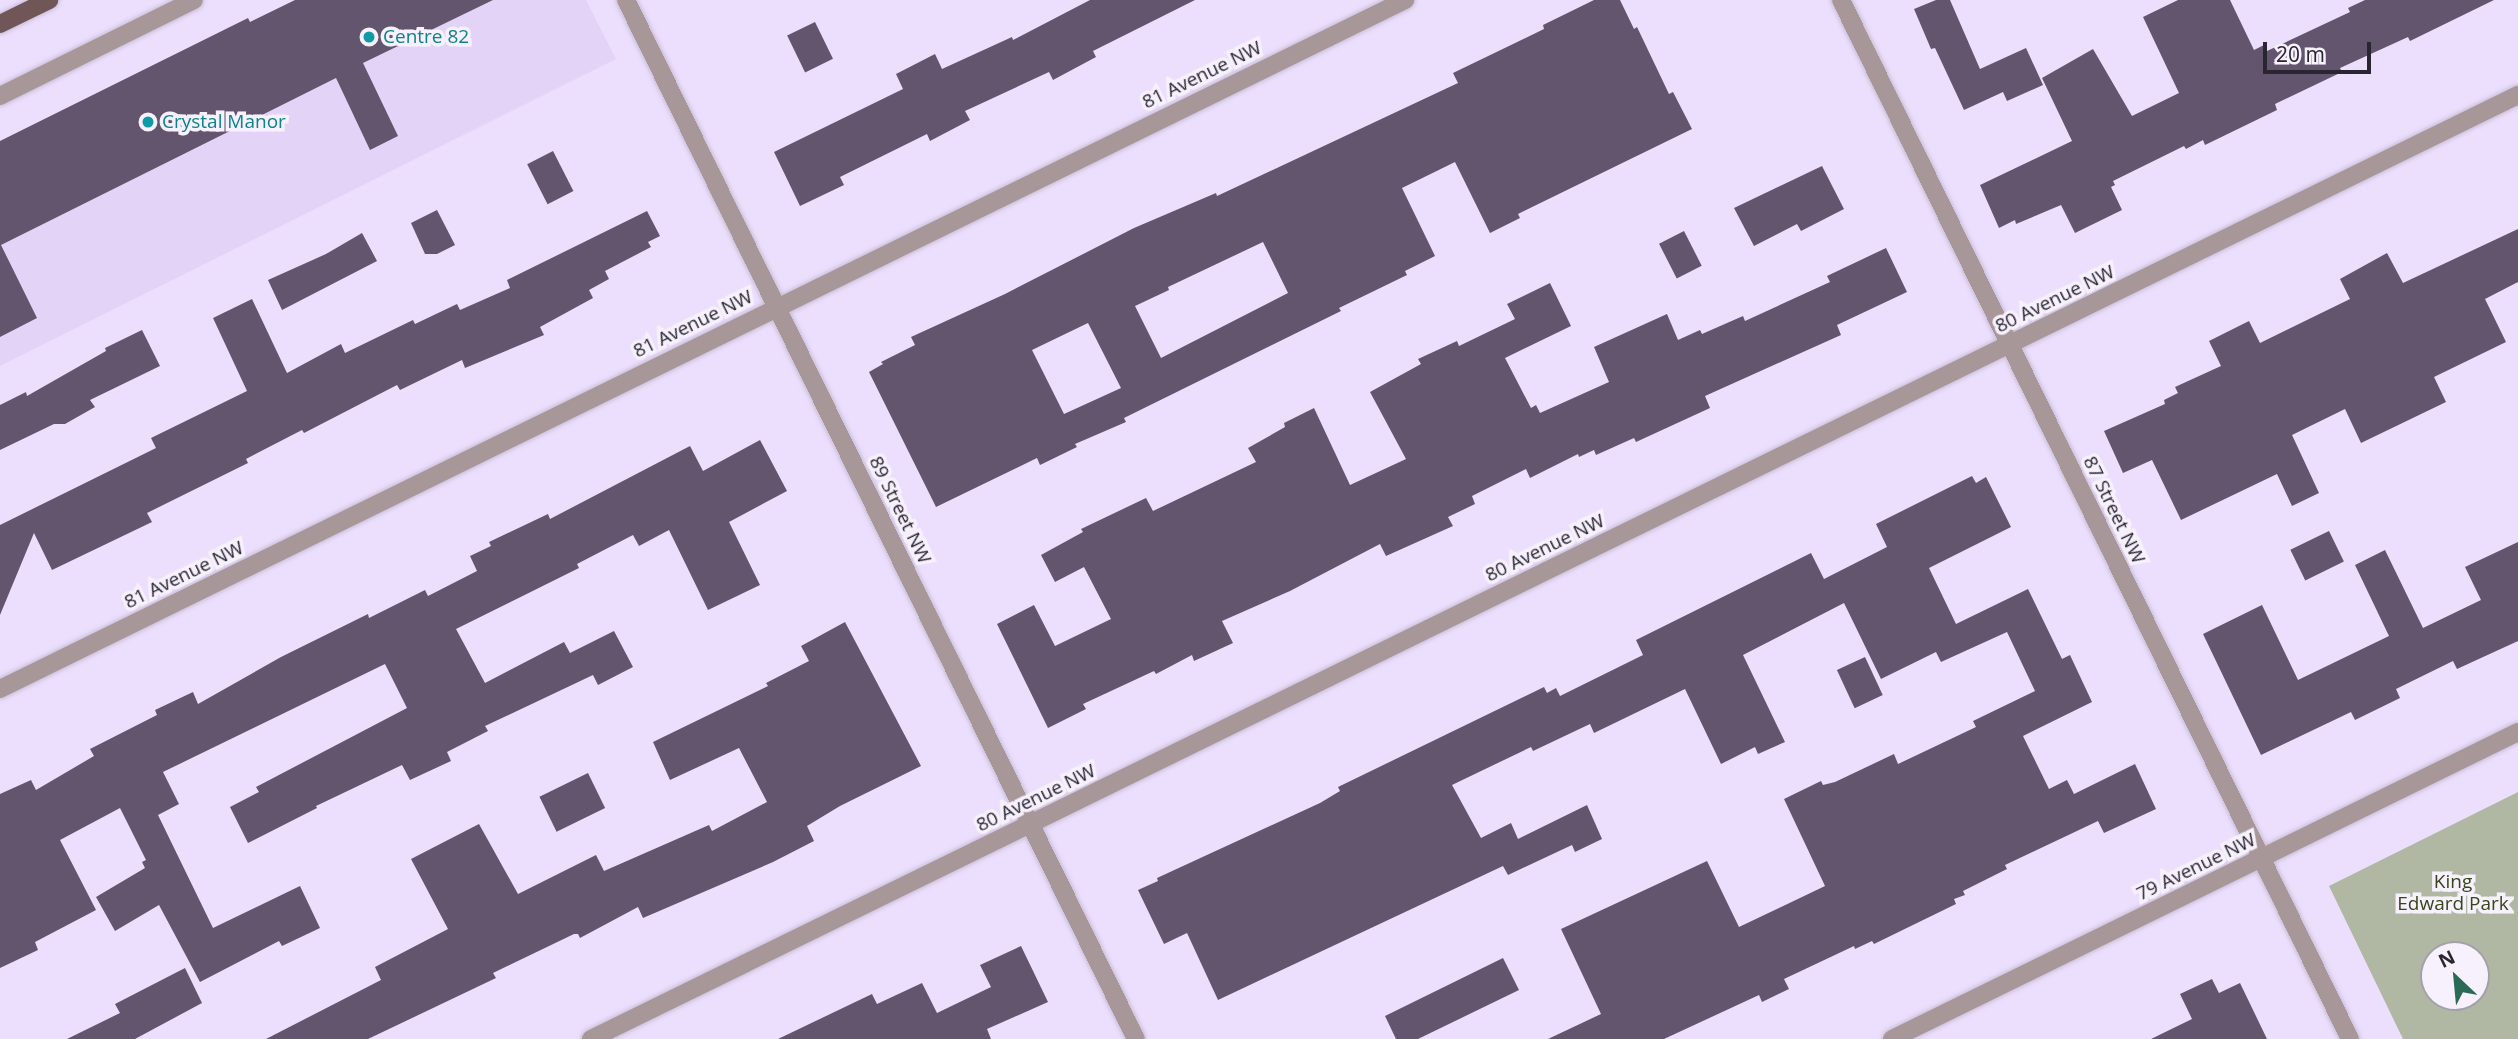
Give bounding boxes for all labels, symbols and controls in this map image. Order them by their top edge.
place label: Centre 82 [383,26,469,48]
scale bar [2266,28,2374,72]
marker: Centre 82 [361,29,377,45]
street label: 81 Avenue NW [1139,36,1265,114]
text: 20 m [2276,40,2325,68]
place label: Crystal Manor [162,111,286,133]
marker: Crystal Manor [140,114,156,130]
street label: 80 Avenue NW [1992,260,2118,338]
street label: 81 Avenue NW [630,285,756,363]
street label: 89 Street NW [864,453,936,567]
street label: 87 Street NW [2078,453,2150,567]
street label: 80 Avenue NW [1482,509,1608,587]
street label: 81 Avenue NW [121,536,247,614]
street label: 80 Avenue NW [973,759,1099,837]
street label: 79 Avenue NW [2133,828,2259,906]
park label: King Edward Park [2397,871,2509,915]
north arrow [2420,941,2490,1011]
text: N [2434,944,2459,974]

